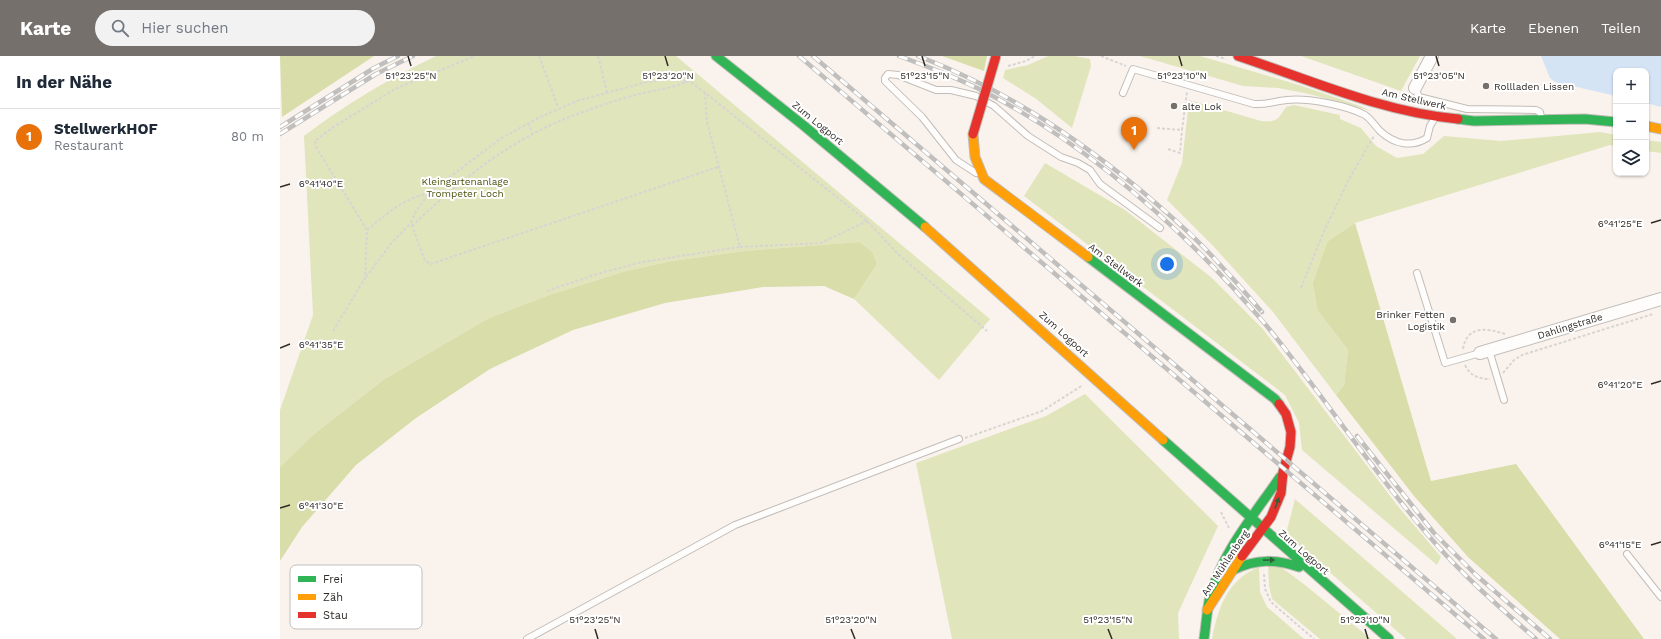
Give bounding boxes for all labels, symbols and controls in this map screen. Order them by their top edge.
search box [95,10,375,46]
text: Karte [20,17,71,40]
icon: search [109,17,131,39]
text: Hier suchen [141,19,229,37]
text: Karte [1470,20,1506,36]
text: Ebenen [1528,20,1579,36]
text: Teilen [1601,20,1641,36]
map controls [1613,68,1649,176]
button: + [1613,68,1649,104]
text: 51°23'25"N [385,70,437,81]
text: 51°23'20"N [642,70,694,81]
text: 51°23'15"N [900,70,950,81]
text: 51°23'10"N [1157,70,1207,81]
text: 51°23'05"N [1413,70,1465,81]
text: In der Nähe [16,72,112,92]
marker: Rollladen Lissen [1481,81,1491,91]
place label: Rollladen Lissen [1494,81,1574,92]
street label: Am Stellwerk [1381,86,1448,112]
street label: Zum Logport [790,99,846,147]
marker: alte Lok [1169,101,1179,111]
place label: alte Lok [1182,101,1222,112]
button: − [1613,104,1649,140]
pin: 1 [1121,117,1147,150]
text: StellwerkHOF [54,120,158,138]
text: 1 [26,129,32,144]
text: 80 m [231,129,264,144]
text: Restaurant [54,138,124,153]
button: layers [1613,140,1649,176]
park label: Kleingartenanlage Trompeter Loch [422,176,509,199]
text: 6°41'40"E [299,178,343,189]
text: 6°41'25"E [1598,218,1642,229]
street label: Am Stellwerk [1086,241,1146,289]
your location [1157,254,1177,274]
street label: Zum Logport [1037,309,1092,360]
place label: Brinker Fetten Logistik [1376,309,1445,332]
street label: Dahlingstraße [1536,311,1604,341]
marker: Brinker Fetten Logistik [1448,315,1458,325]
text: 6°41'35"E [299,339,343,350]
text: 6°41'20"E [1597,379,1643,390]
one-way arrow [1275,496,1281,508]
text: 6°41'30"E [298,500,344,511]
street label: Zum Logport [1277,527,1332,577]
street label: Am Mühlenberg [1199,528,1251,598]
text: 6°41'15"E [1599,539,1641,550]
one-way arrow [1263,557,1276,563]
legend [290,565,422,629]
text: Frei [323,573,343,586]
text: Zäh [323,591,343,604]
text: Stau [323,609,348,622]
text: 51°23'25"N [569,614,621,625]
text: 51°23'20"N [825,614,877,625]
text: 51°23'15"N [1083,614,1133,625]
text: 51°23'10"N [1340,614,1390,625]

